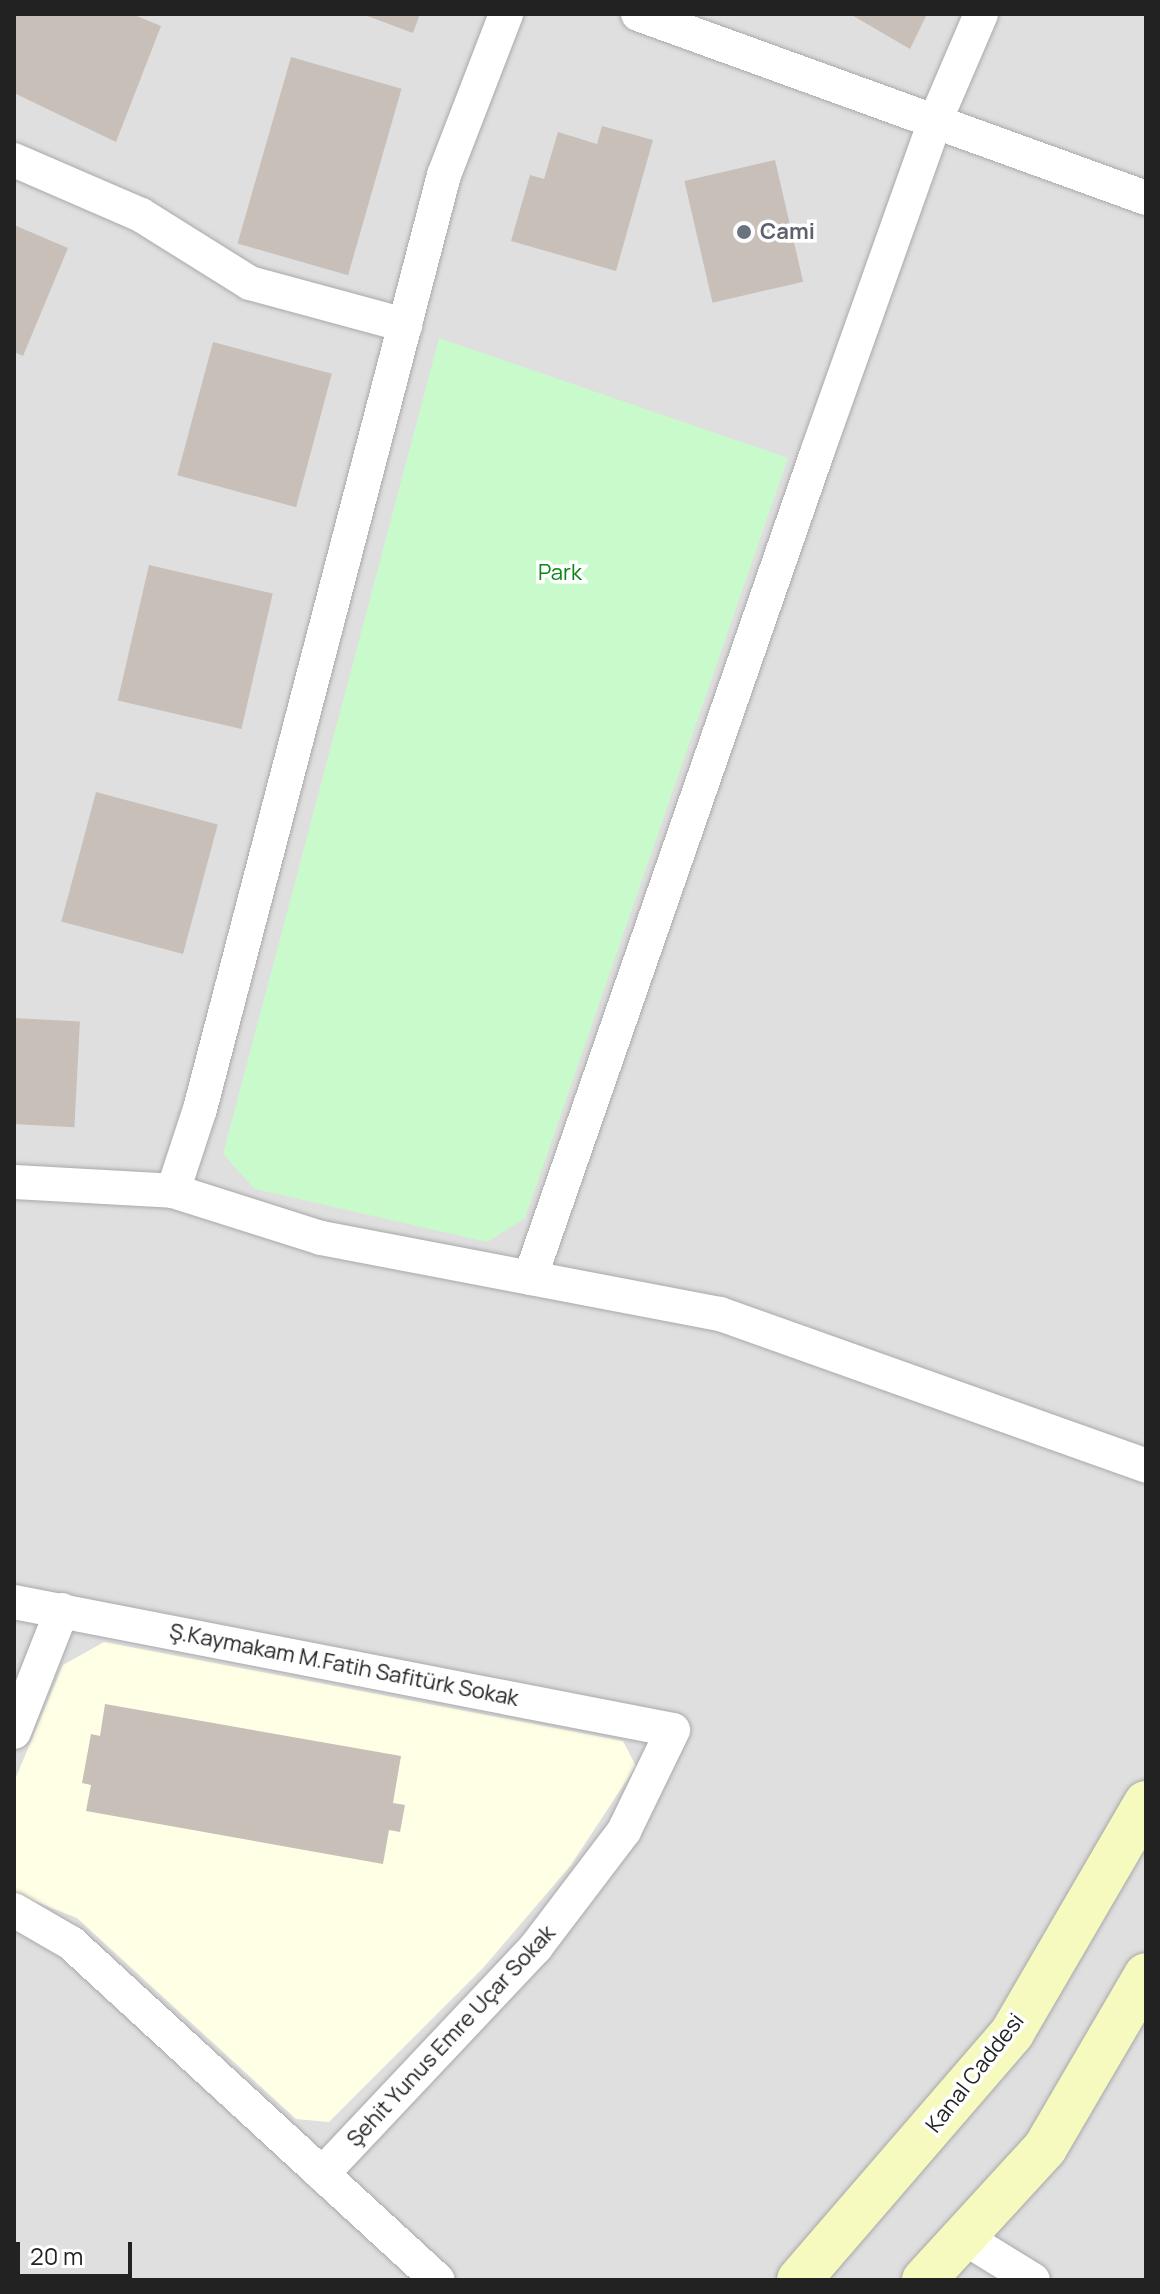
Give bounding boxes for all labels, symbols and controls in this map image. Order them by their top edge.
place label: Cami [760,219,815,245]
marker: Cami [735,223,753,241]
park label: Park [538,560,582,586]
street label: Ş.Kaymakam M.Fatih Safitürk Sokak [167,1618,521,1712]
street label: Şehit Yunus Emre Uçar Sokak [341,1920,561,2152]
street label: Kanal Caddesi [920,2008,1030,2138]
scale bar [20,2226,136,2276]
text: 20 m [30,2239,83,2272]

